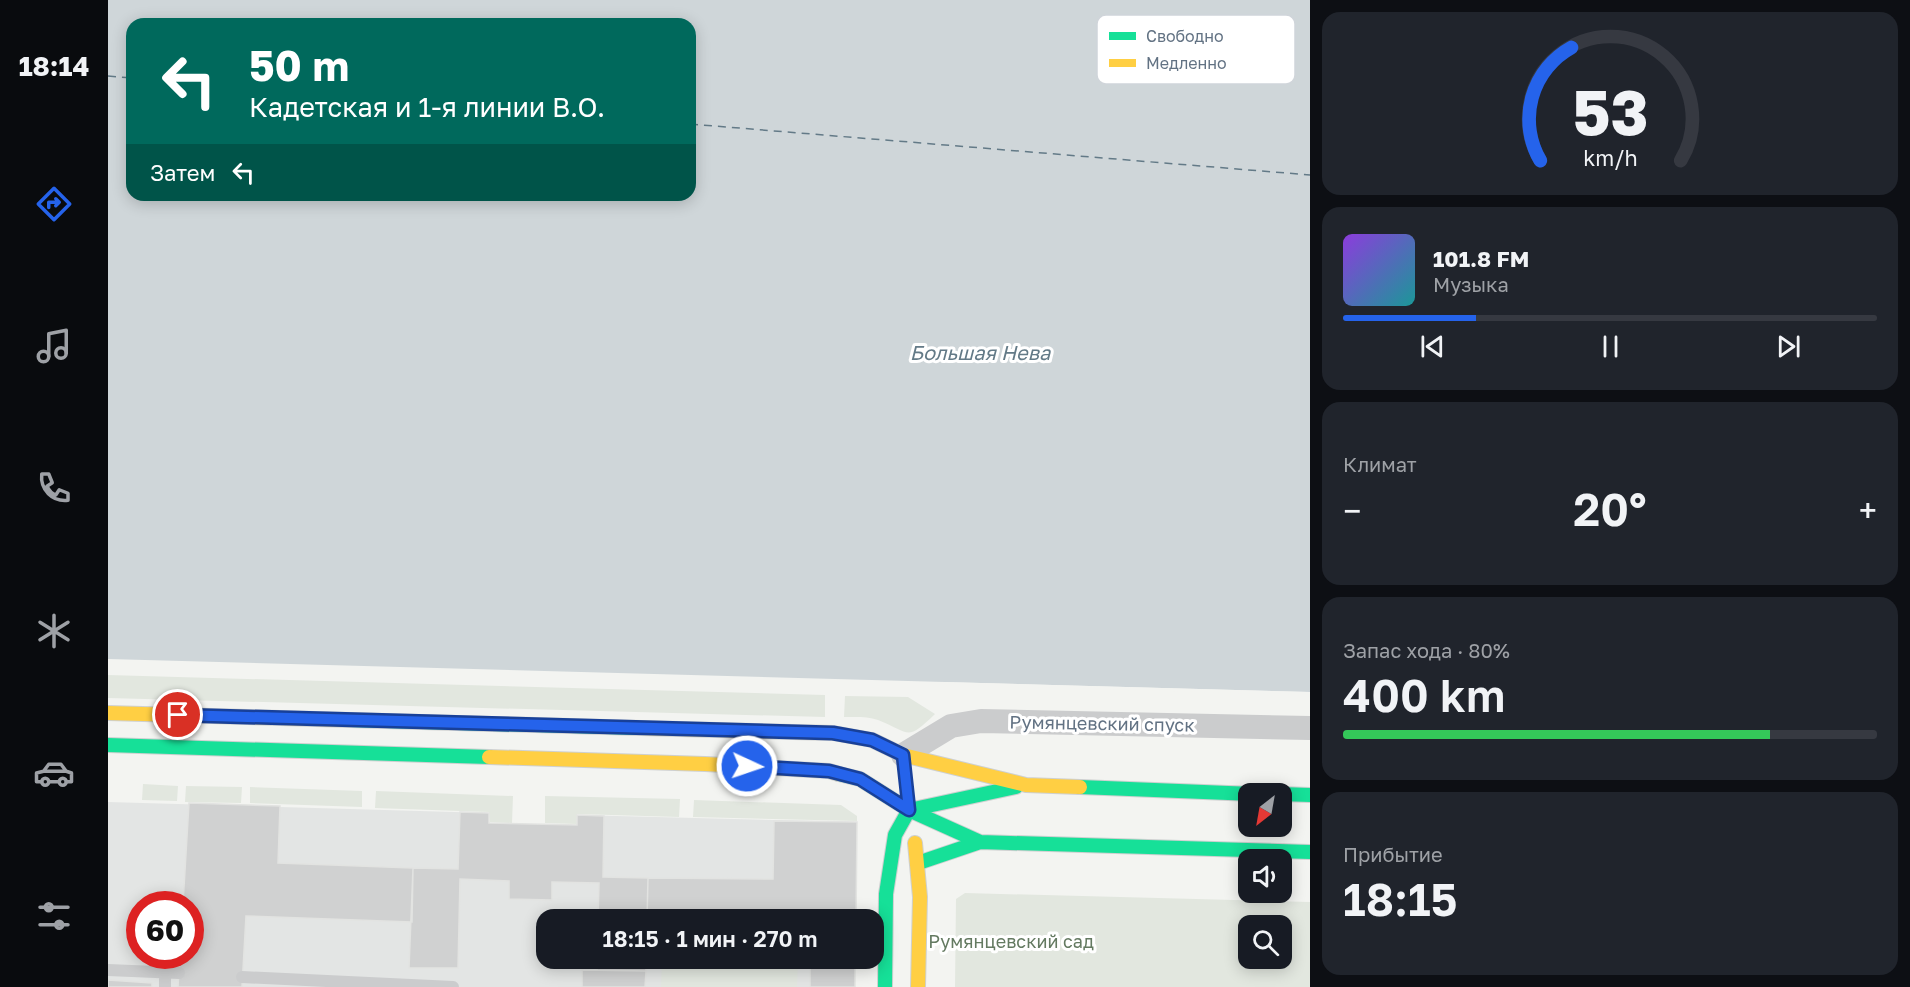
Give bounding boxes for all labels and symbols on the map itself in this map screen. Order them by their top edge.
legend [1097,15,1295,84]
text: Свободно [1146,26,1224,46]
text: Медленно [1146,53,1227,73]
water label: Большая Нева [910,340,1051,364]
pin [152,689,203,740]
street label: Румянцевский спуск [1009,710,1195,736]
position arrow [715,734,779,798]
north arrow [1238,783,1292,837]
speed limit sign: 60 [126,891,204,969]
park label: Румянцевский сад [928,930,1094,952]

